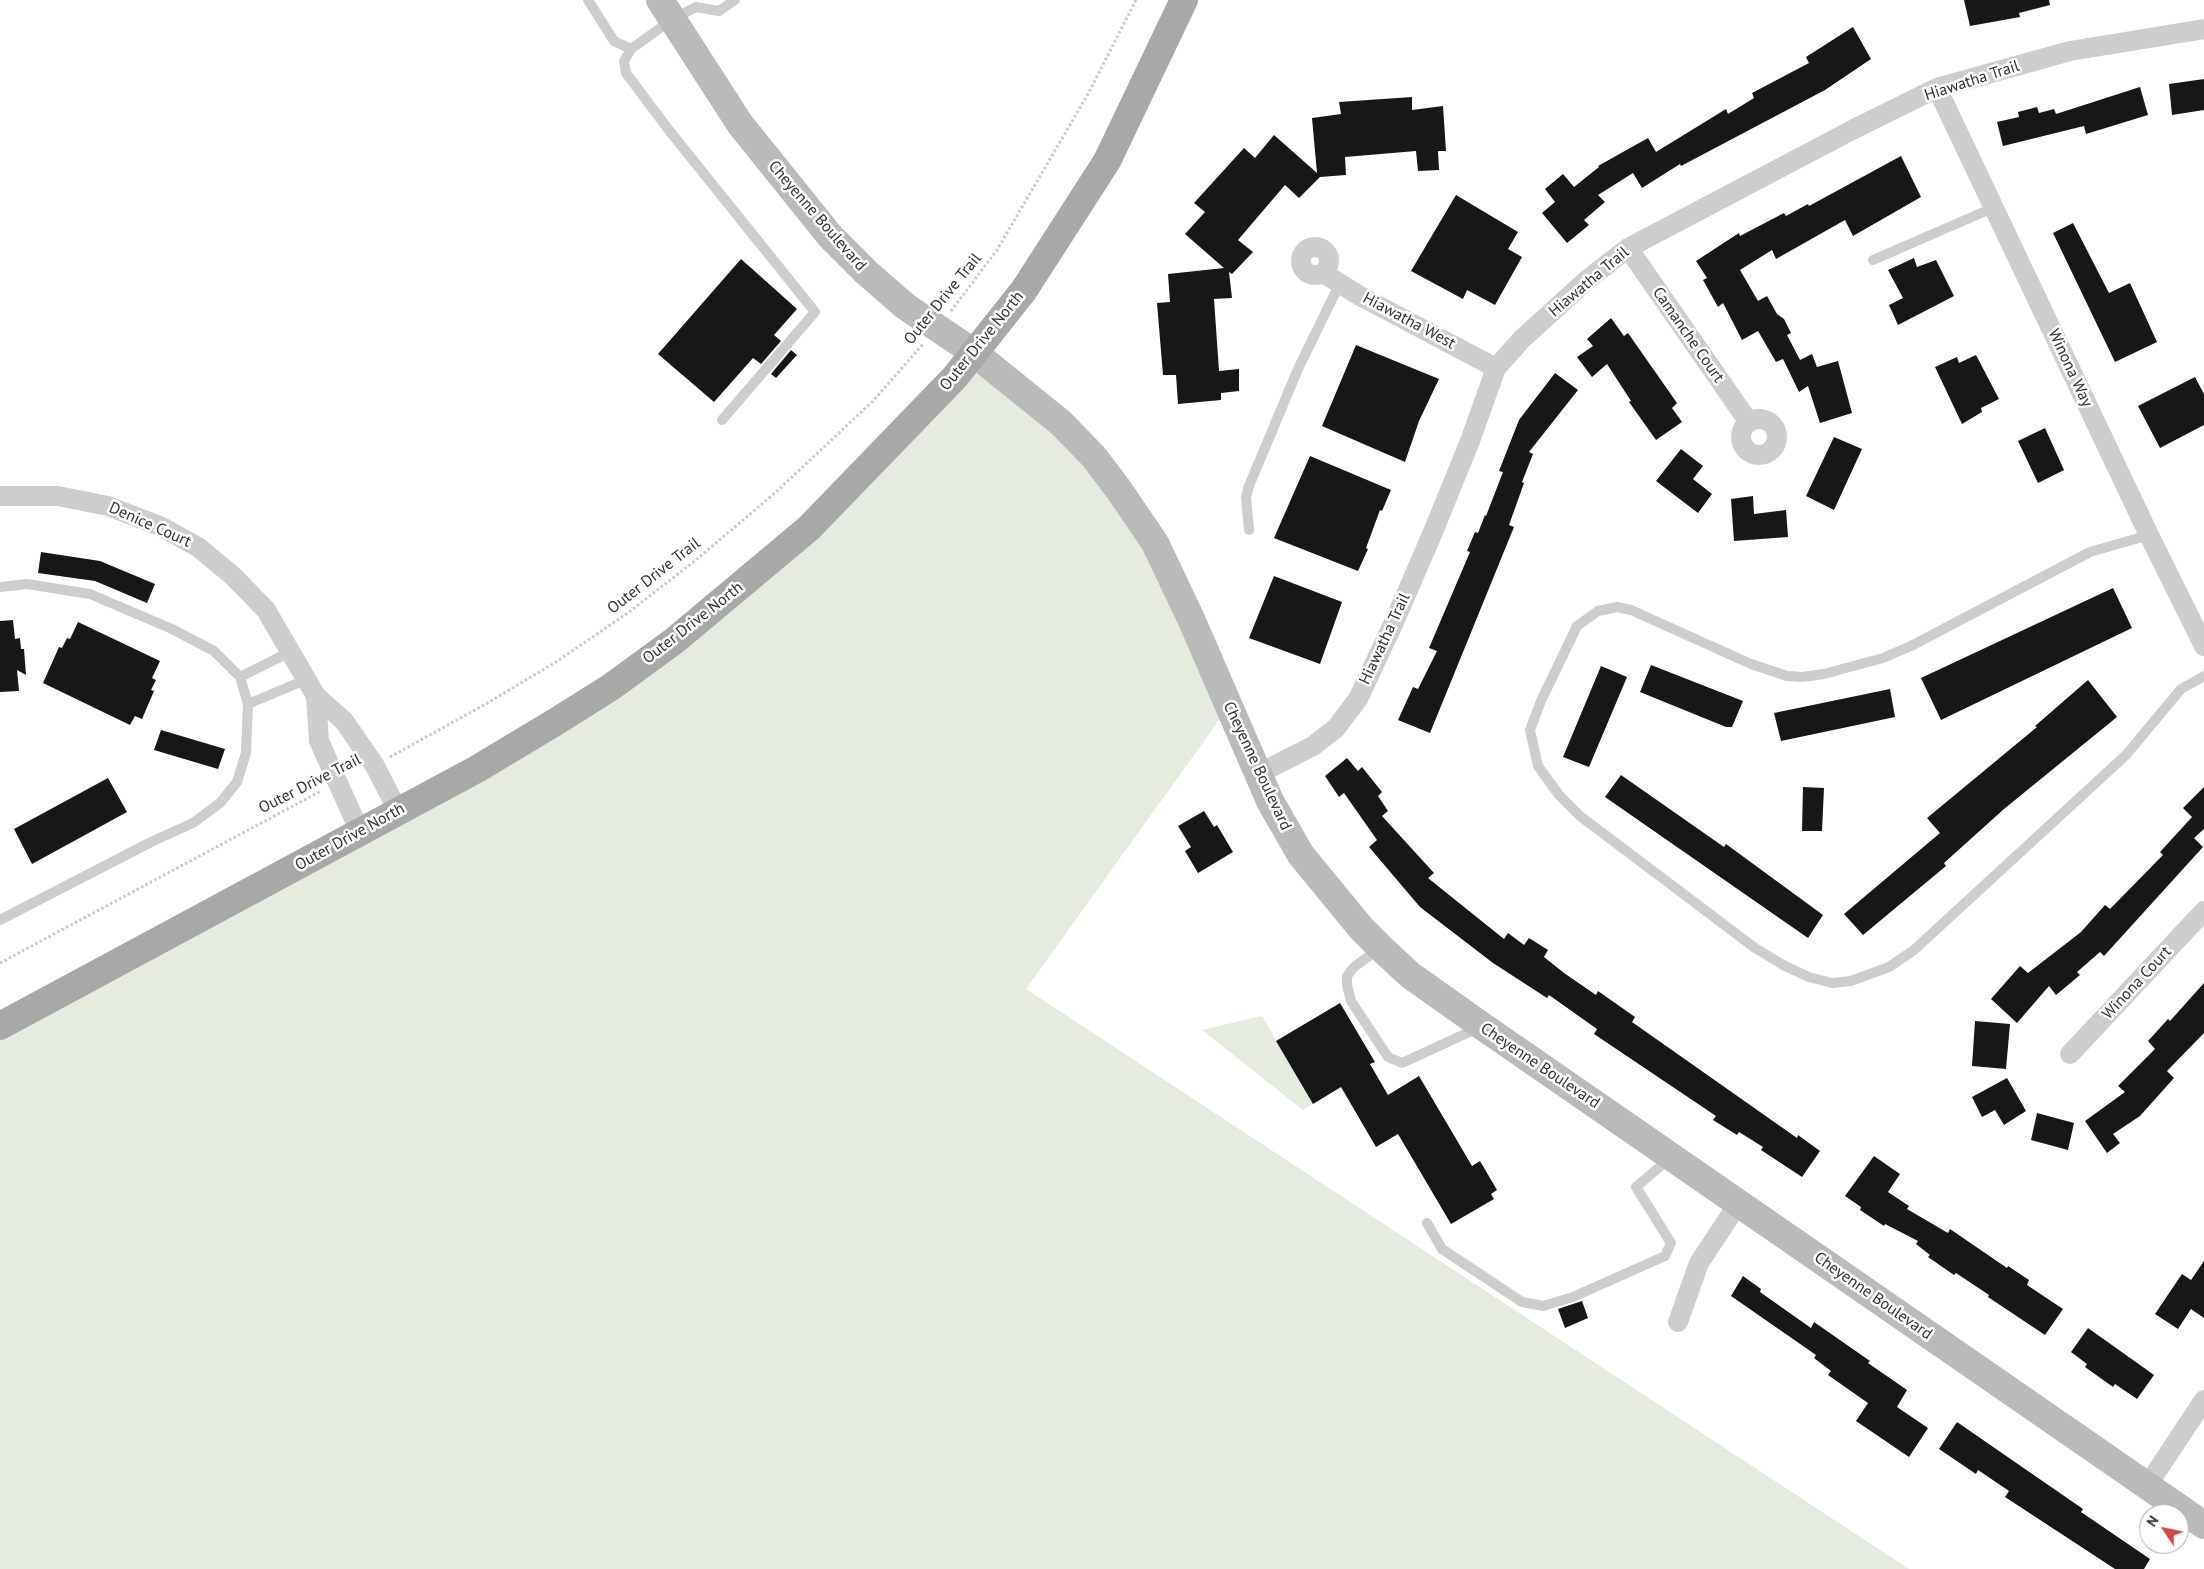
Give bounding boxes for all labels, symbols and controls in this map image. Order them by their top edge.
street label: Hiawatha Trail [1922,57,2022,105]
street label: Cheyenne Boulevard [764,157,870,275]
street label: Hiawatha Trail [1545,243,1633,321]
street label: Outer Drive Trail [900,249,986,349]
street label: Camanche Court [1648,284,1728,386]
street label: Outer Drive North [936,287,1028,395]
street label: Hiawatha West [1359,289,1459,353]
street label: Winona Way [2044,326,2096,410]
street label: Denice Court [106,498,194,552]
street label: Outer Drive Trail [604,534,704,618]
street label: Outer Drive North [639,578,747,668]
street label: Hiawatha Trail [1355,590,1415,688]
street label: Cheyenne Boulevard [1219,699,1295,833]
street label: Outer Drive Trail [256,750,364,818]
street label: Outer Drive North [292,799,408,875]
street label: Winona Court [2098,942,2176,1024]
street label: Cheyenne Boulevard [1477,1019,1603,1113]
street label: Cheyenne Boulevard [1810,1248,1936,1344]
north arrow [2139,1504,2189,1554]
text: N [2142,1512,2162,1530]

